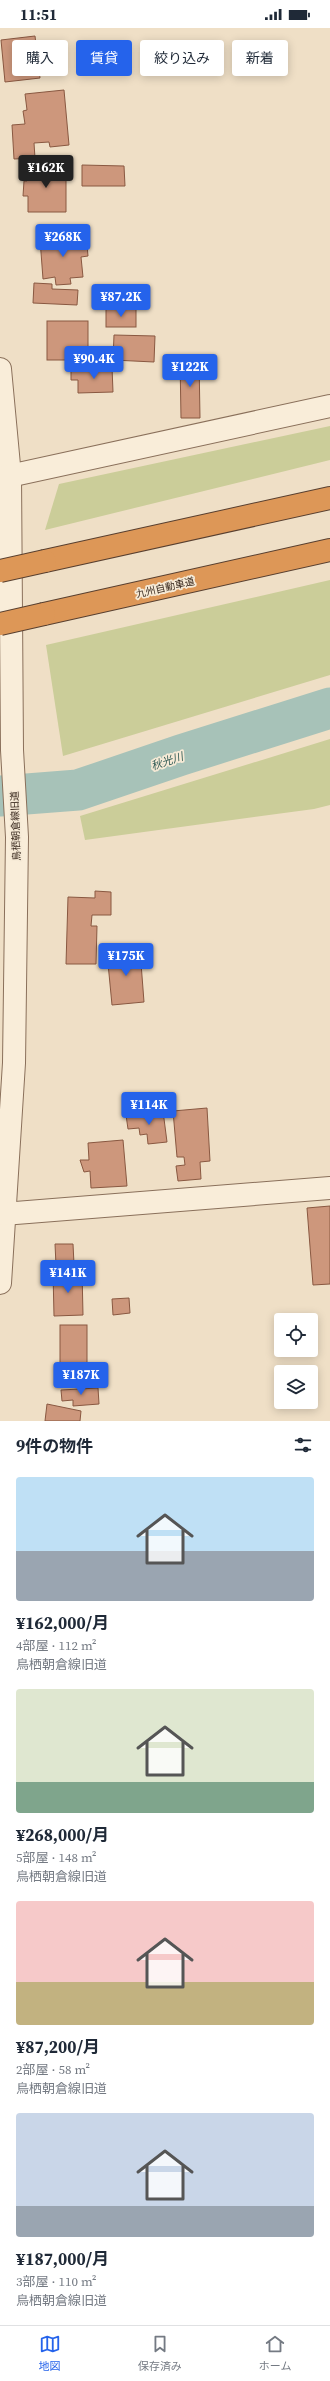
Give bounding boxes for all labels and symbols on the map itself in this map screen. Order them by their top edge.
pin: ¥162K [18,155,74,189]
pin: ¥268K [35,224,91,258]
pin: ¥87.2K [88,284,154,318]
pin: ¥90.4K [61,346,127,380]
pin: ¥122K [162,354,218,388]
street label: 九州自動車道 [134,574,196,601]
water label: 秋光川 [149,749,186,774]
street label: 鳥栖朝倉線旧道 [8,791,23,861]
pin: ¥175K [98,943,154,977]
pin: ¥114K [121,1092,177,1126]
pin: ¥141K [40,1260,96,1294]
pin: ¥187K [53,1362,109,1396]

